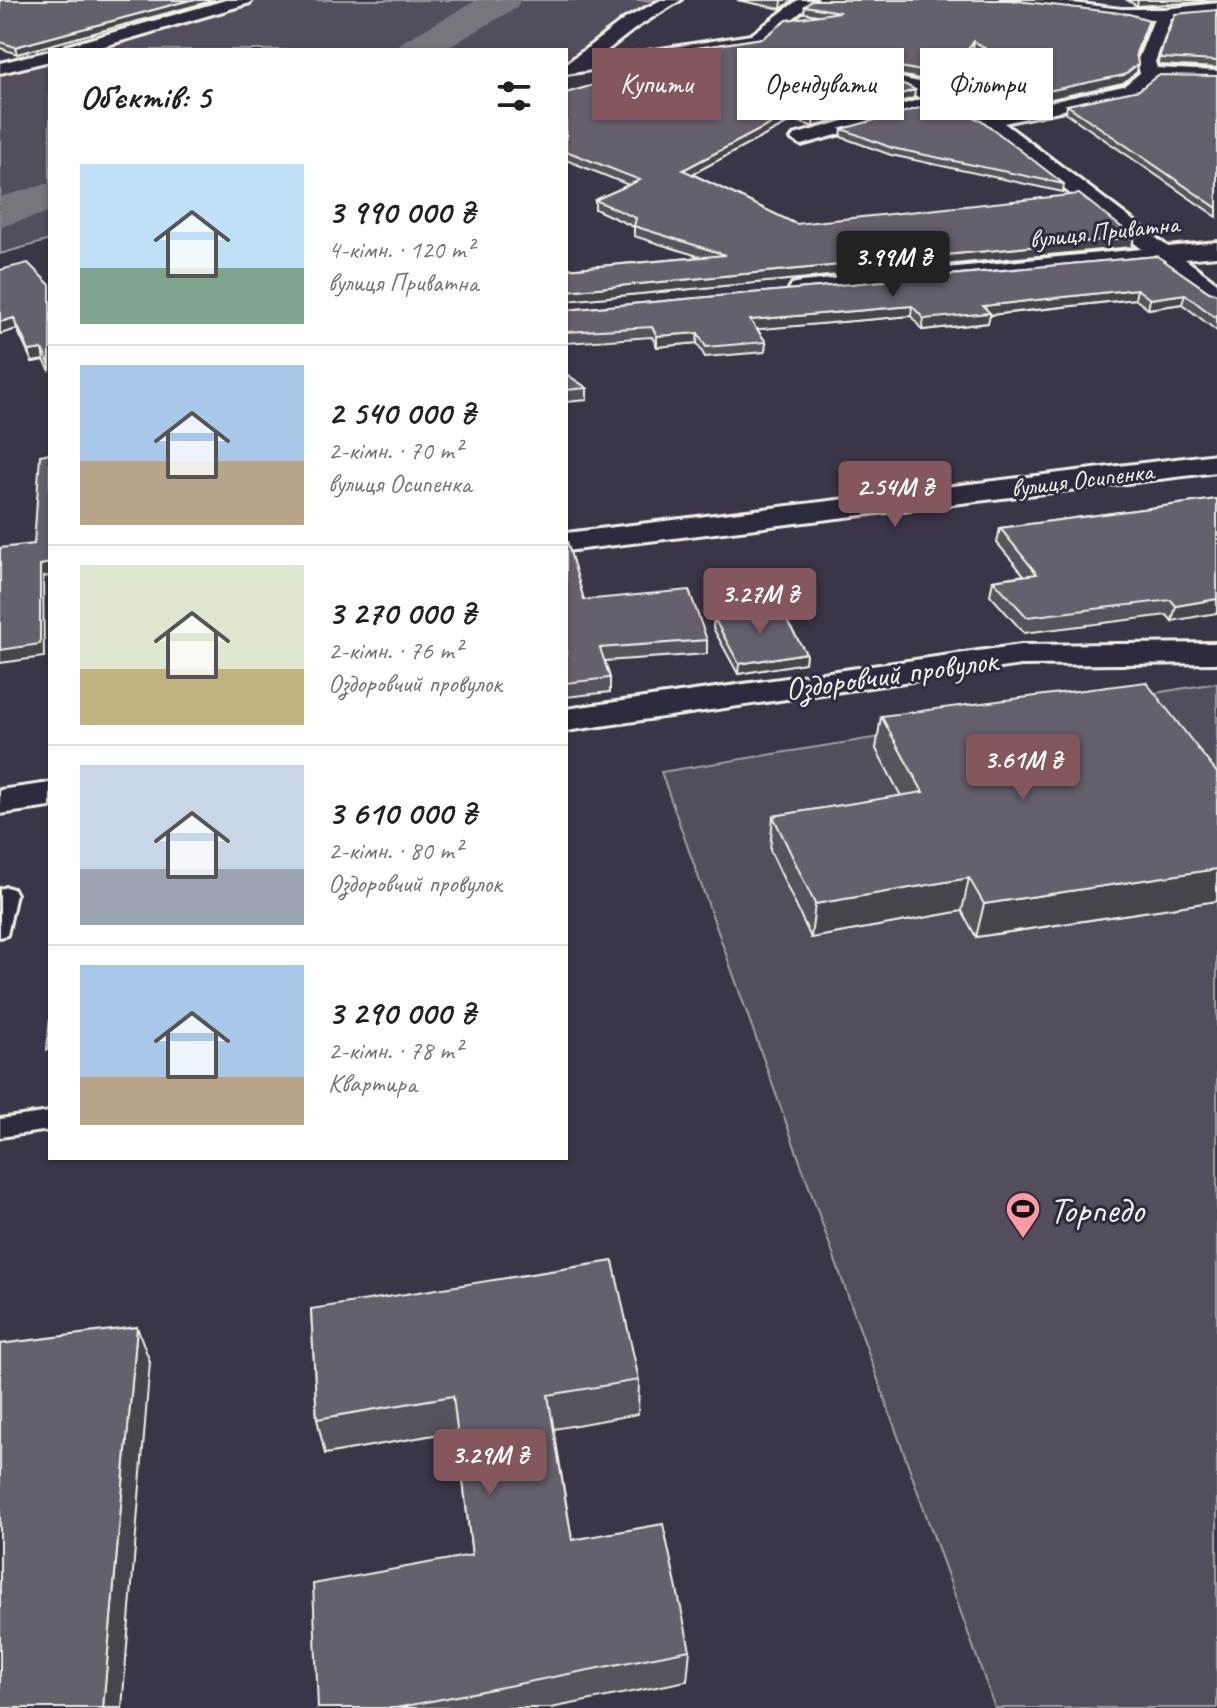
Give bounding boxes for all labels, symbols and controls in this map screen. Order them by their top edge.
chip: Купити [592,48,721,120]
chip: Орендувати [737,48,904,120]
chip: Фільтри [920,48,1053,120]
icon: filters [492,74,536,118]
text: Об’єктів: 5 [80,75,211,118]
text: 3 990 000 ₴ [328,190,475,233]
icon: home [144,196,240,292]
street label: вулиця Приватна [1028,207,1183,256]
pin: 3.99M ₴ [819,231,967,299]
text: 4-кімн. · 120 m² [328,233,474,266]
text: 3.99M ₴ [855,240,931,273]
text: вулиця Приватна [328,266,478,299]
text: 2 540 000 ₴ [328,391,475,434]
icon: home [144,397,240,493]
text: 2-кімн. · 70 m² [328,434,462,467]
street label: вулиця Осипенка [1009,454,1157,505]
pin: 2.54M ₴ [821,461,969,529]
text: вулиця Осипенка [328,467,471,500]
text: 2.54M ₴ [856,470,934,503]
pin: 3.27M ₴ [686,568,834,636]
text: 3.27M ₴ [721,577,799,610]
text: 3 270 000 ₴ [328,591,475,634]
icon: home [144,597,240,693]
text: 2-кімн. · 76 m² [328,634,462,667]
street label: Оздоровчий провулок [782,639,1002,710]
text: Оздоровчий провулок [328,667,502,700]
pin: 3.61M ₴ [949,734,1097,802]
text: 3.61M ₴ [984,743,1062,776]
text: 3 610 000 ₴ [328,791,476,834]
icon: home [144,797,240,893]
text: 2-кімн. · 80 m² [328,834,462,867]
text: Оздоровчий провулок [328,867,502,900]
text: 3 290 000 ₴ [328,991,475,1034]
icon: home [144,997,240,1093]
text: 2-кімн. · 78 m² [328,1034,462,1067]
text: Квартира [328,1067,417,1100]
place label: Торпедо [1049,1186,1146,1233]
sports icon: Торпедо [1004,1190,1042,1240]
pin: 3.29M ₴ [416,1429,564,1497]
text: 3.29M ₴ [451,1438,529,1471]

